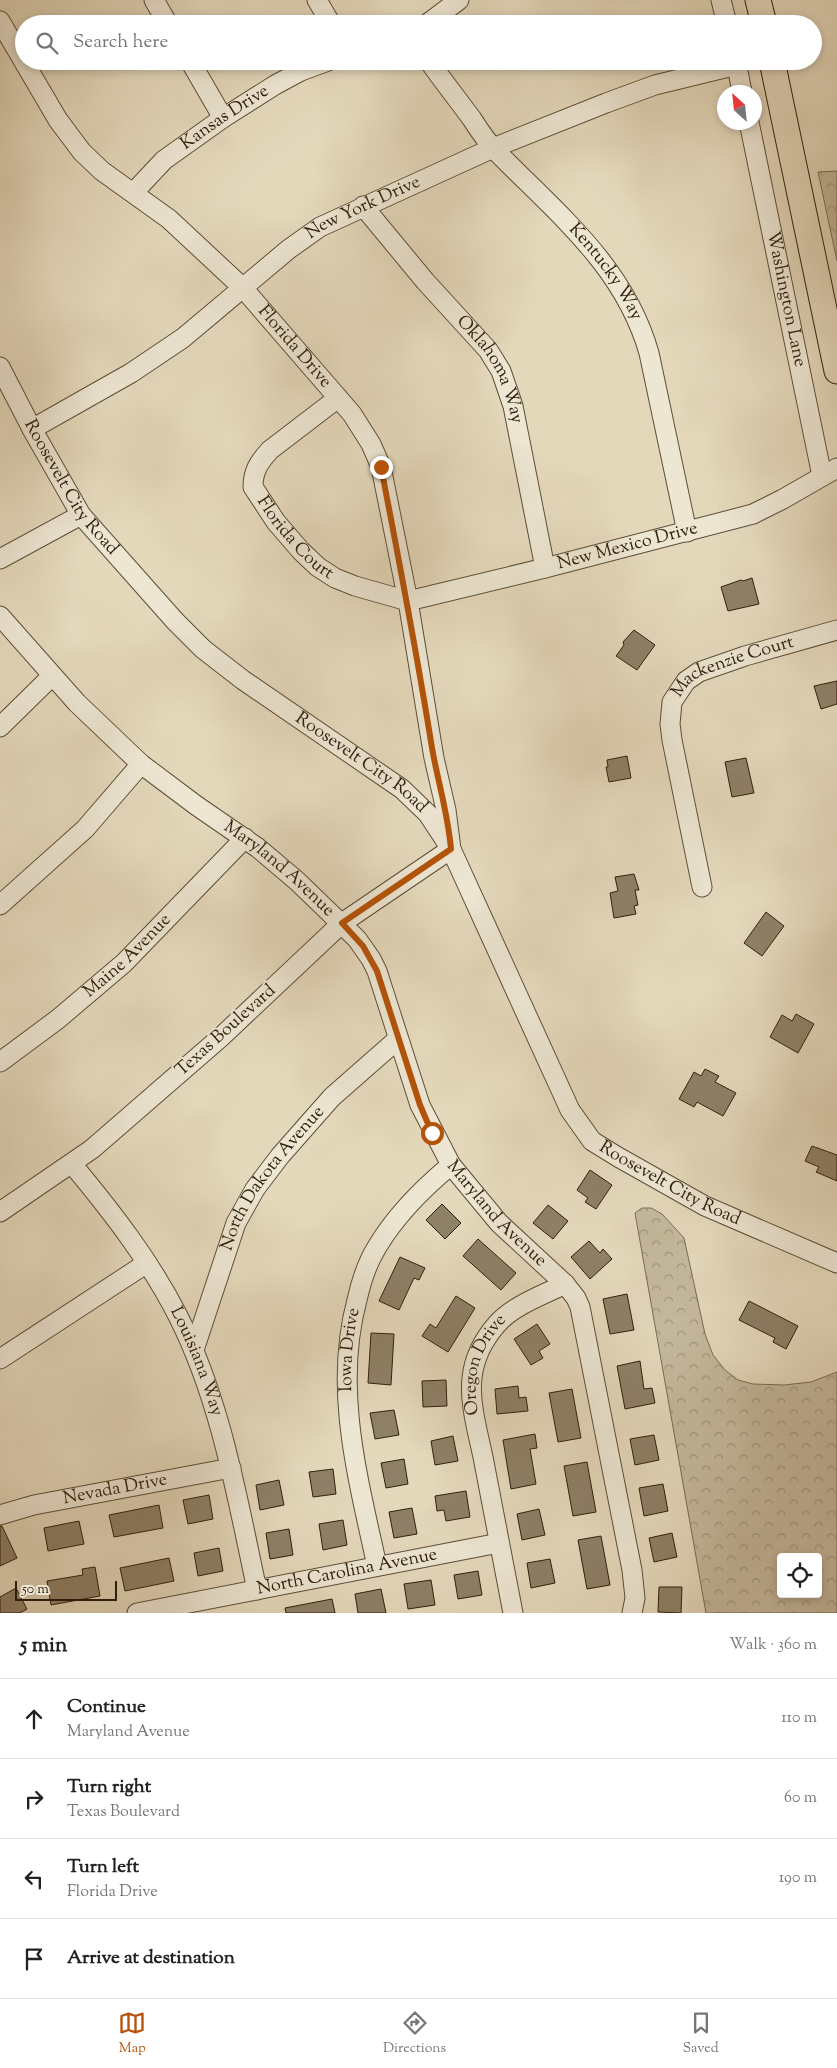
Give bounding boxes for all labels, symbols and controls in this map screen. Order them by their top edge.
search box [15,15,822,70]
icon: search [33,29,61,57]
text: Search here [73,29,168,56]
street label: Kansas Drive [175,79,274,157]
north arrow [717,85,762,130]
street label: New York Drive [300,170,425,246]
street label: Kentucky Way [562,218,648,325]
street label: Washington Lane [759,229,812,369]
street label: Florida Drive [251,300,337,394]
street label: Oklahoma Way [450,310,529,426]
street label: Roosevelt City Road [16,415,124,561]
route end [370,456,393,479]
street label: Florida Court [250,491,339,587]
street label: New Mexico Drive [554,516,701,577]
street label: Mackenzie Court [665,630,797,703]
street label: Roosevelt City Road [290,706,433,820]
street label: Maryland Avenue [218,815,340,923]
street label: Maine Avenue [78,908,178,1005]
street label: Texas Boulevard [170,979,282,1083]
street label: North Dakota Avenue [215,1100,331,1254]
route start [421,1122,444,1145]
street label: Roosevelt City Road [593,1135,745,1233]
street label: Maryland Avenue [439,1155,552,1274]
street label: Louisiana Way [163,1303,229,1419]
street label: Iowa Drive [334,1305,368,1392]
street label: Oregon Drive [458,1308,512,1417]
street label: Nevada Drive [61,1467,169,1512]
street label: North Carolina Avenue [255,1542,440,1603]
map controls [777,1553,822,1598]
button: locate [777,1553,822,1598]
scale bar [15,1578,118,1601]
text: 50 m [22,1580,49,1600]
text: 5 min [20,1631,67,1661]
text: Walk · 360 m [729,1634,817,1657]
text: Continue [67,1694,146,1721]
icon: ahead [20,1705,48,1733]
text: 110 m [781,1707,817,1730]
text: Maryland Avenue [67,1721,190,1744]
text: Turn right [67,1774,151,1801]
icon: right [20,1785,48,1813]
text: 60 m [784,1787,817,1810]
text: Texas Boulevard [67,1801,180,1824]
text: Turn left [67,1854,139,1881]
icon: left [20,1865,48,1893]
text: 190 m [779,1867,817,1890]
text: Florida Drive [67,1881,158,1904]
icon: arrive [20,1945,48,1973]
text: Arrive at destination [67,1945,235,1972]
tab: Map [118,2009,146,2059]
tab: Directions [383,2009,446,2059]
tab: Saved [683,2009,719,2059]

